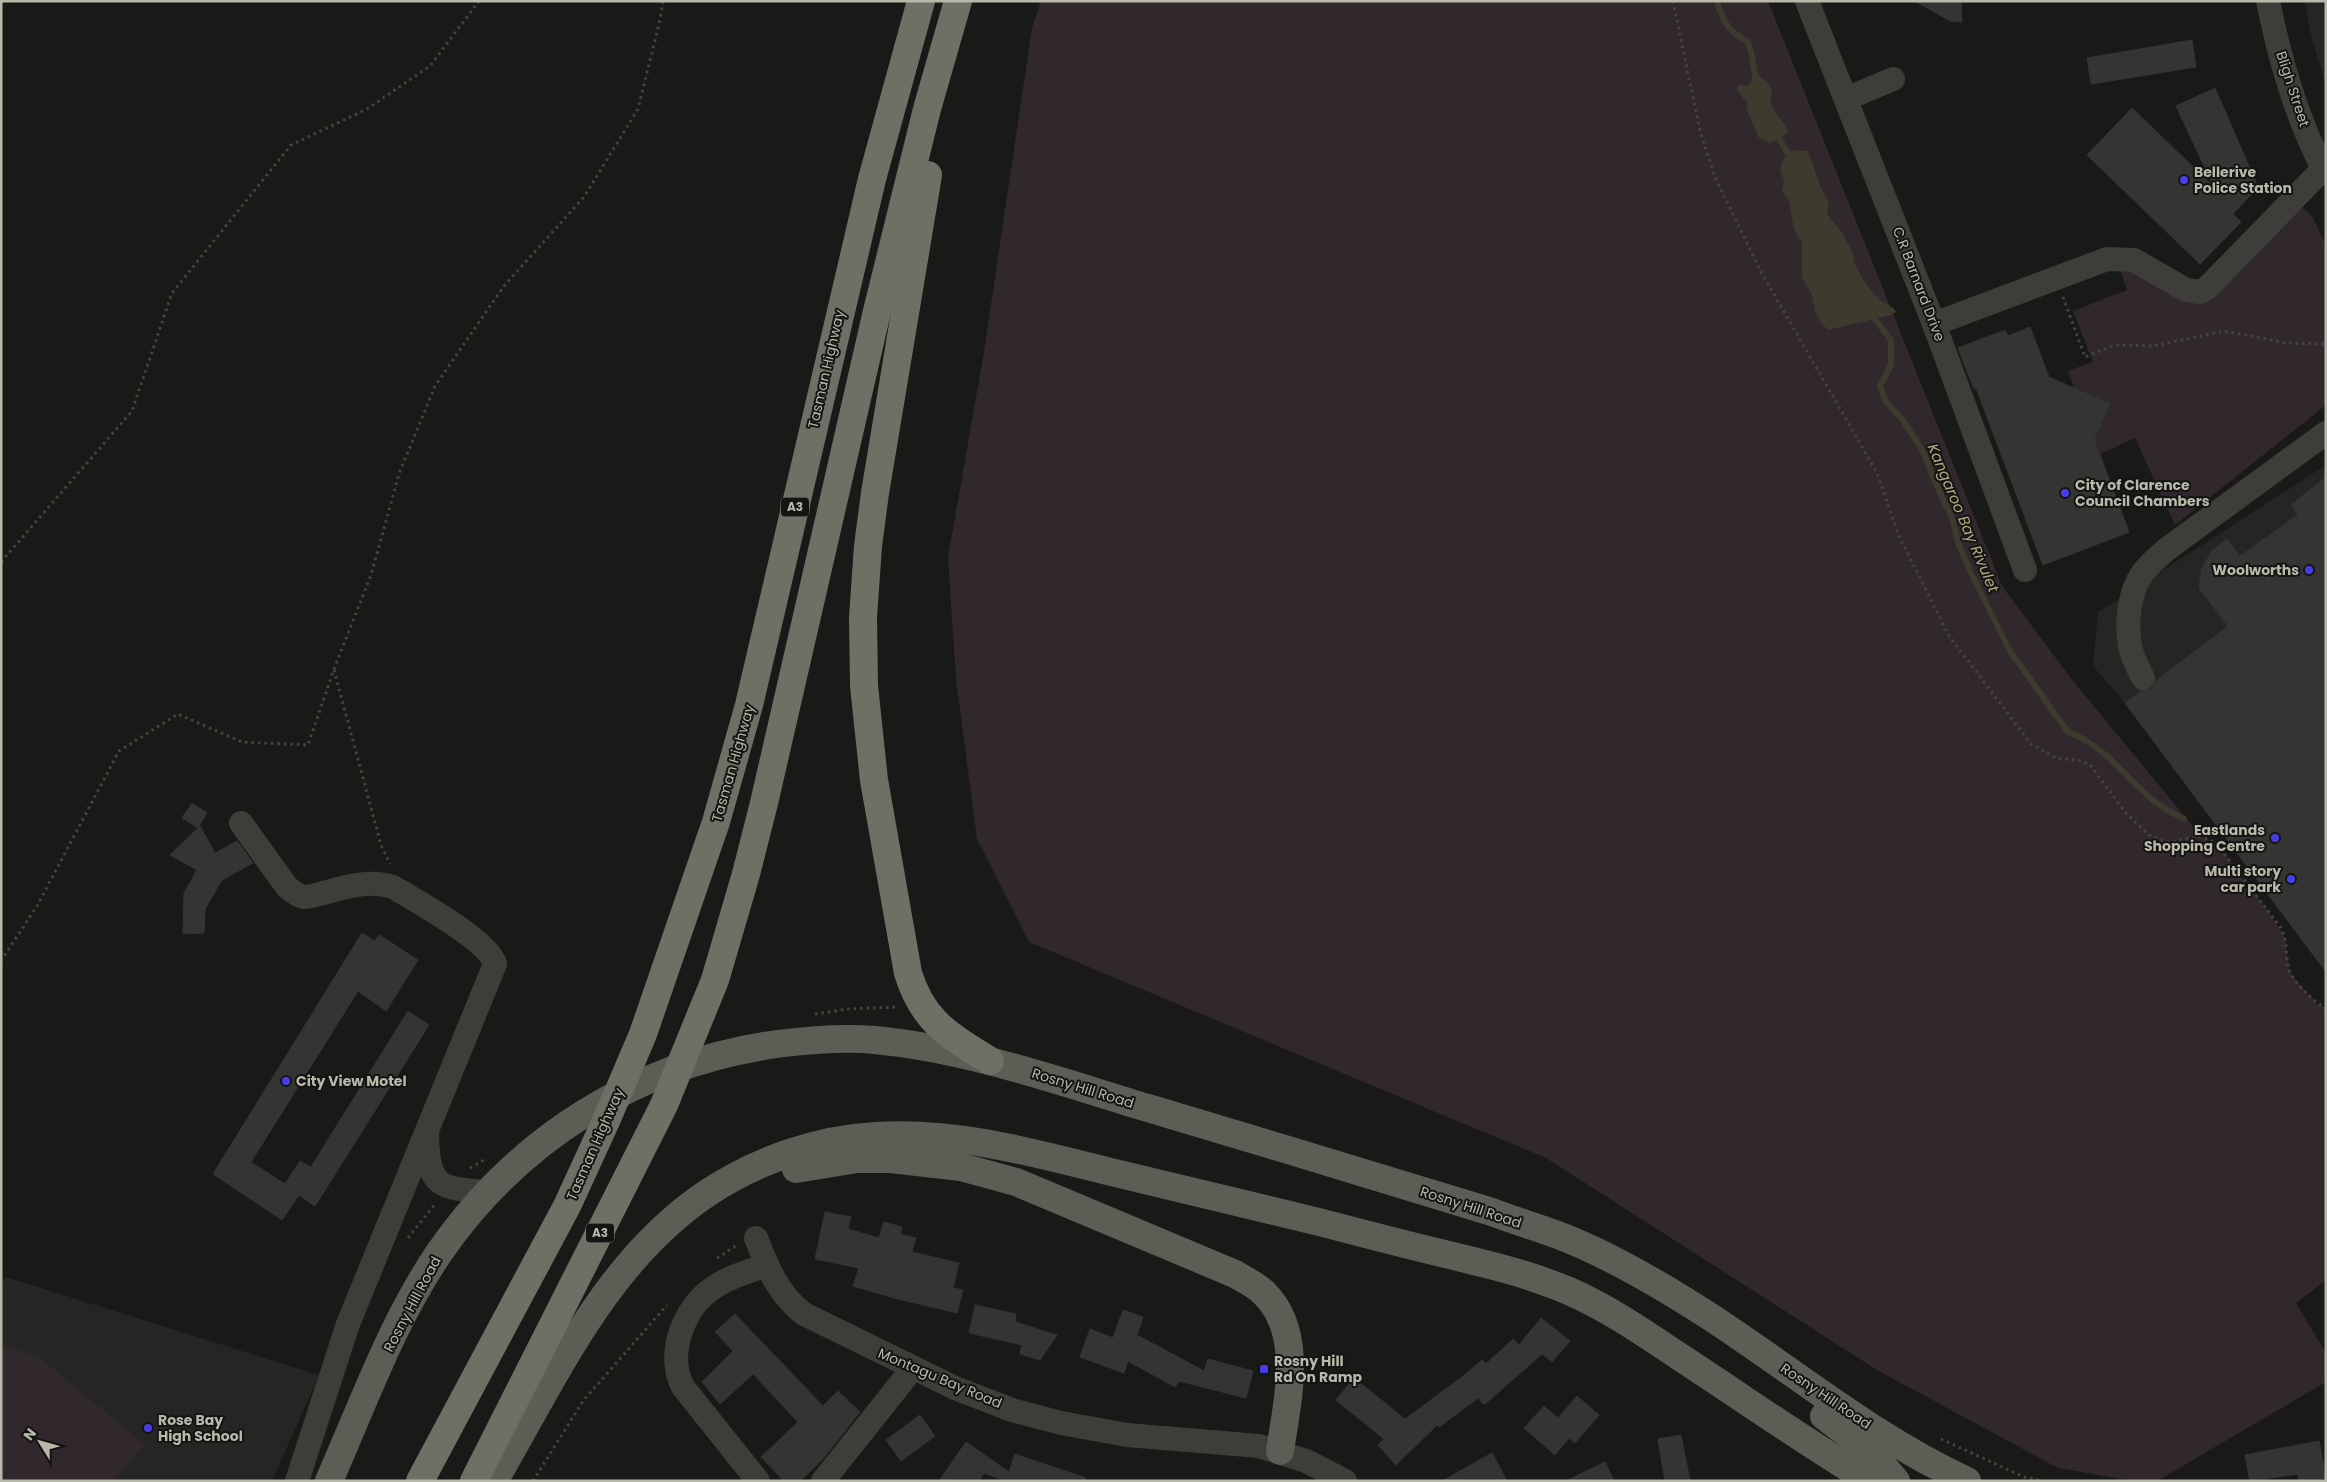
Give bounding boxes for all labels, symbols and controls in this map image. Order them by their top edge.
street label: Bligh Street [2271,49,2315,129]
place label: Bellerive Police Station [2194,162,2292,198]
marker: Bellerive Police Station [2178,174,2190,186]
street label: C.R Barnard Drive [1888,224,1950,344]
street label: Tasman Highway [803,308,849,430]
water label: Kangaroo Bay Rivulet [1923,440,2005,596]
place label: City of Clarence Council Chambers [2075,475,2210,511]
marker: City of Clarence Council Chambers [2059,487,2071,499]
road number: A3 [781,498,809,516]
place label: Woolworths [2212,560,2299,580]
marker: Woolworths [2303,564,2315,576]
street label: Tasman Highway [707,702,759,824]
place label: Eastlands Shopping Centre [2144,820,2265,856]
marker: Eastlands Shopping Centre [2269,832,2281,844]
place label: Multi story car park [2205,861,2281,897]
marker: Multi story car park [2285,873,2297,885]
street label: Rosny Hill Road [1030,1063,1136,1113]
place label: City View Motel [296,1071,407,1091]
marker: City View Motel [280,1075,292,1087]
street label: Tasman Highway [561,1084,629,1203]
street label: Rosny Hill Road [1418,1181,1524,1233]
road number: A3 [586,1224,614,1242]
street label: Rosny Hill Road [378,1253,446,1355]
street label: Montagu Bay Road [875,1343,1005,1413]
place label: Rosny Hill Rd On Ramp [1274,1351,1362,1387]
street label: Rosny Hill Road [1777,1358,1875,1434]
marker: Rosny Hill Rd On Ramp [1258,1363,1270,1375]
place label: Rose Bay High School [158,1410,243,1446]
north arrow [15,1417,65,1467]
marker: Rose Bay High School [142,1422,154,1434]
text: N [18,1424,41,1444]

